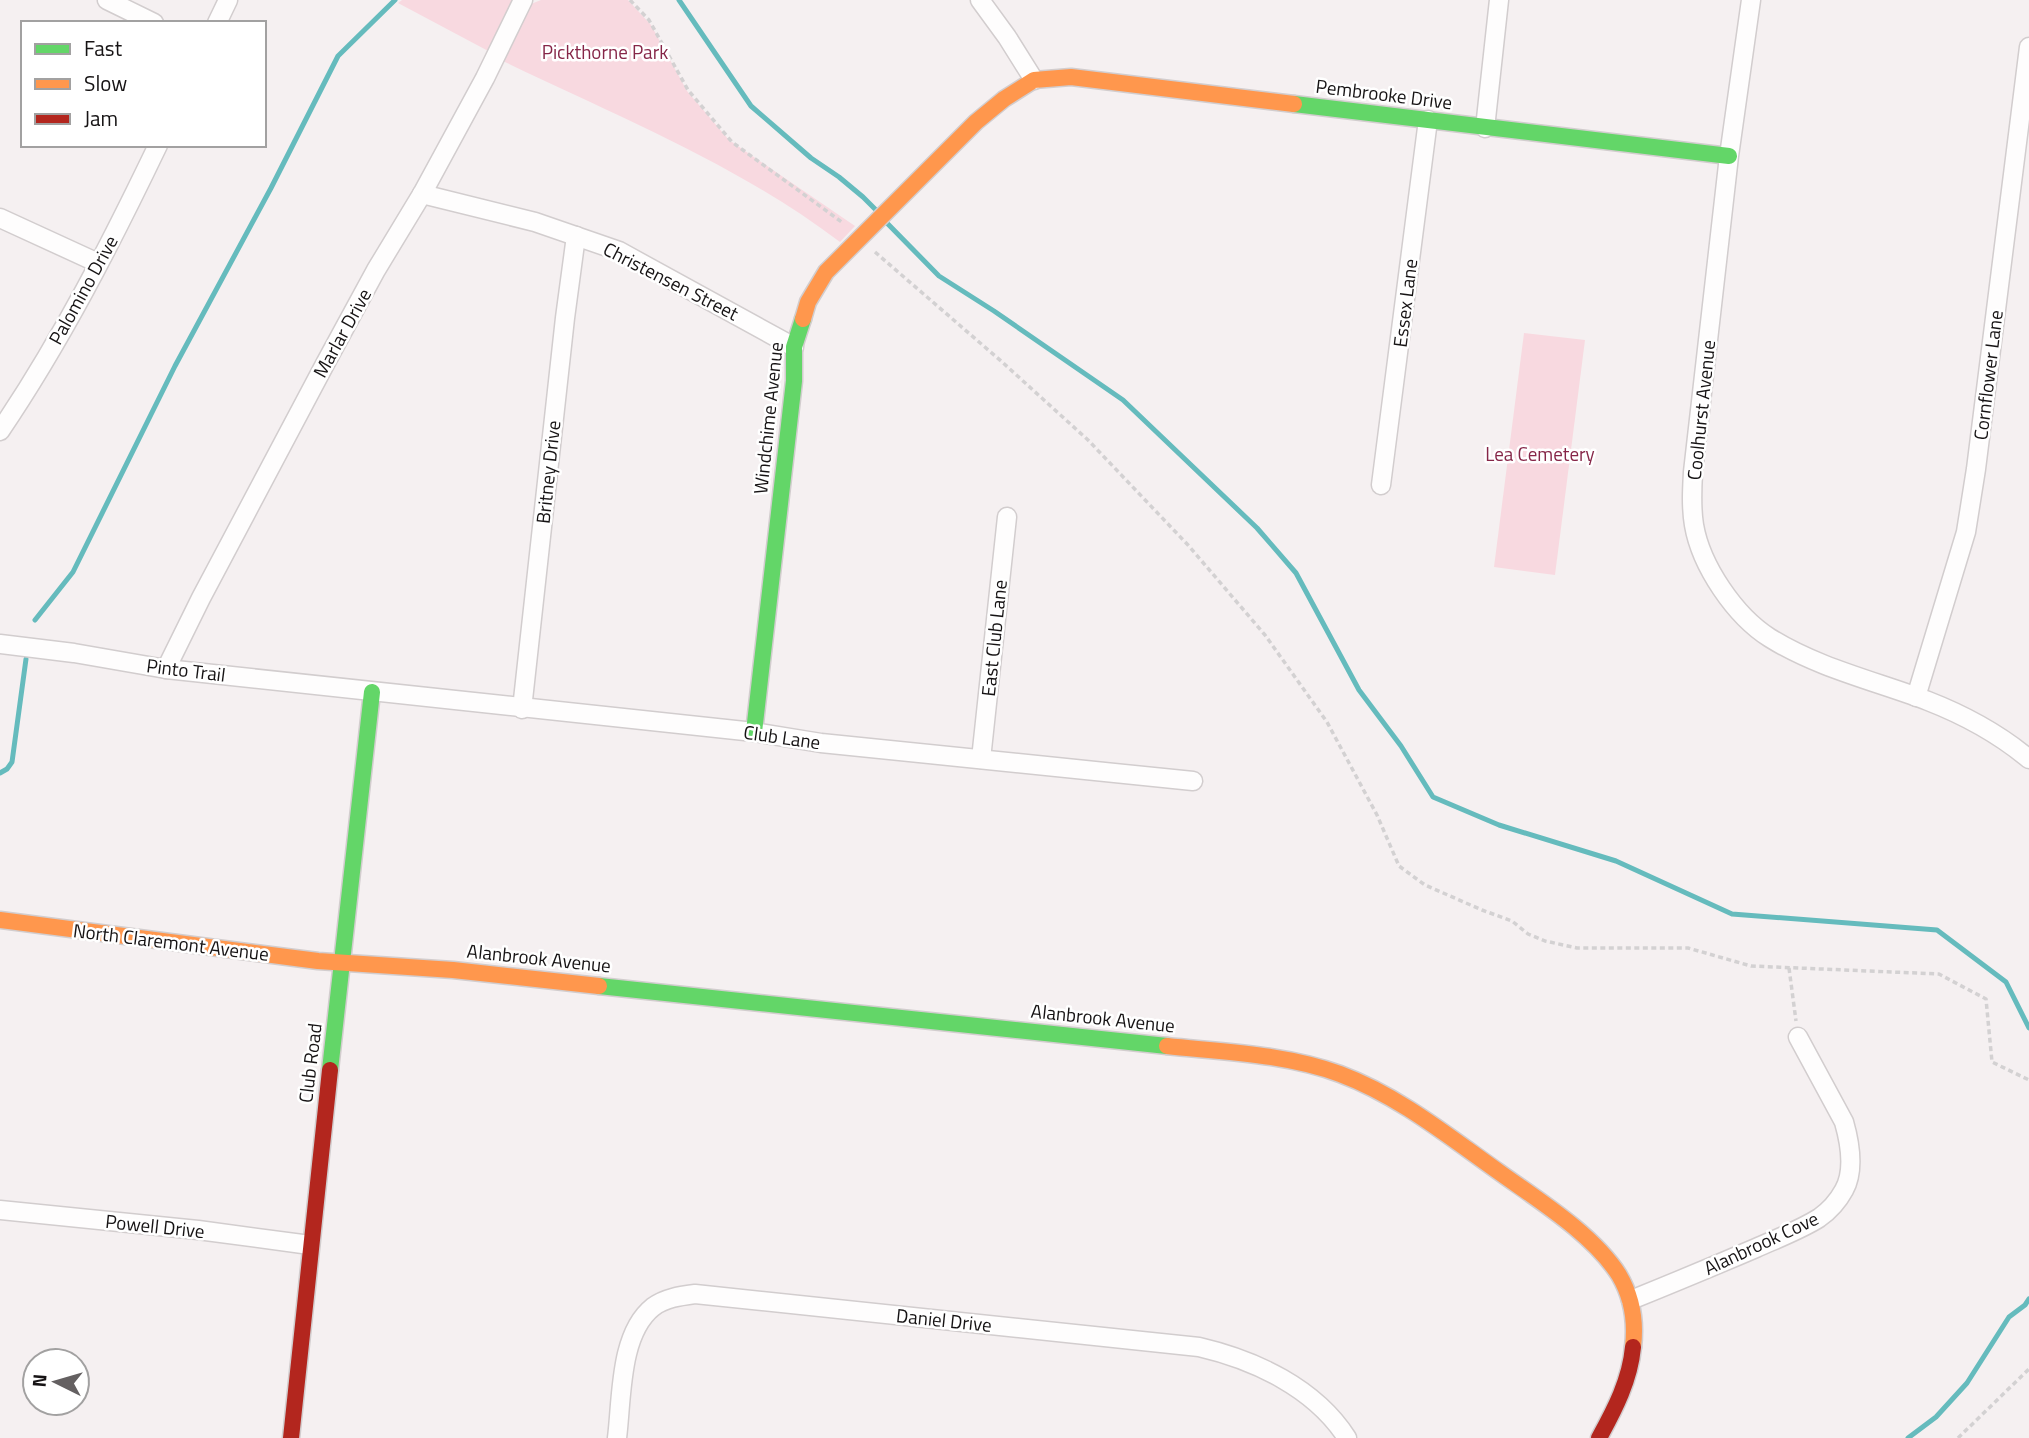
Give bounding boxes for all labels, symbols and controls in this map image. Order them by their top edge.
legend [21,21,266,147]
text: Fast [84,32,123,64]
park label: Pickthorne Park [542,37,668,66]
text: Slow [84,67,127,99]
street label: Pembrooke Drive [1314,71,1454,116]
text: Jam [84,102,118,134]
street label: Palomino Drive [41,230,125,350]
street label: Christensen Street [599,234,744,327]
street label: Essex Lane [1385,257,1424,349]
street label: Marlar Drive [305,283,378,383]
street label: Cornflower Lane [1965,308,2010,442]
street label: Coolhurst Avenue [1679,339,1722,481]
street label: Windchime Avenue [745,340,790,496]
street label: Britney Drive [528,419,567,525]
park label: Lea Cemetery [1485,439,1595,468]
street label: East Club Lane [973,578,1014,698]
street label: Pinto Trail [145,650,227,689]
street label: Club Lane [742,717,822,756]
street label: North Claremont Avenue [72,915,271,968]
street label: Alanbrook Avenue [466,936,612,979]
street label: Alanbrook Avenue [1030,996,1176,1039]
street label: Club Road [290,1021,329,1104]
street label: Alanbrook Cove [1699,1203,1823,1282]
street label: Powell Drive [104,1206,206,1245]
street label: Daniel Drive [895,1300,993,1339]
north arrow [21,1347,91,1417]
text: N [24,1373,54,1388]

